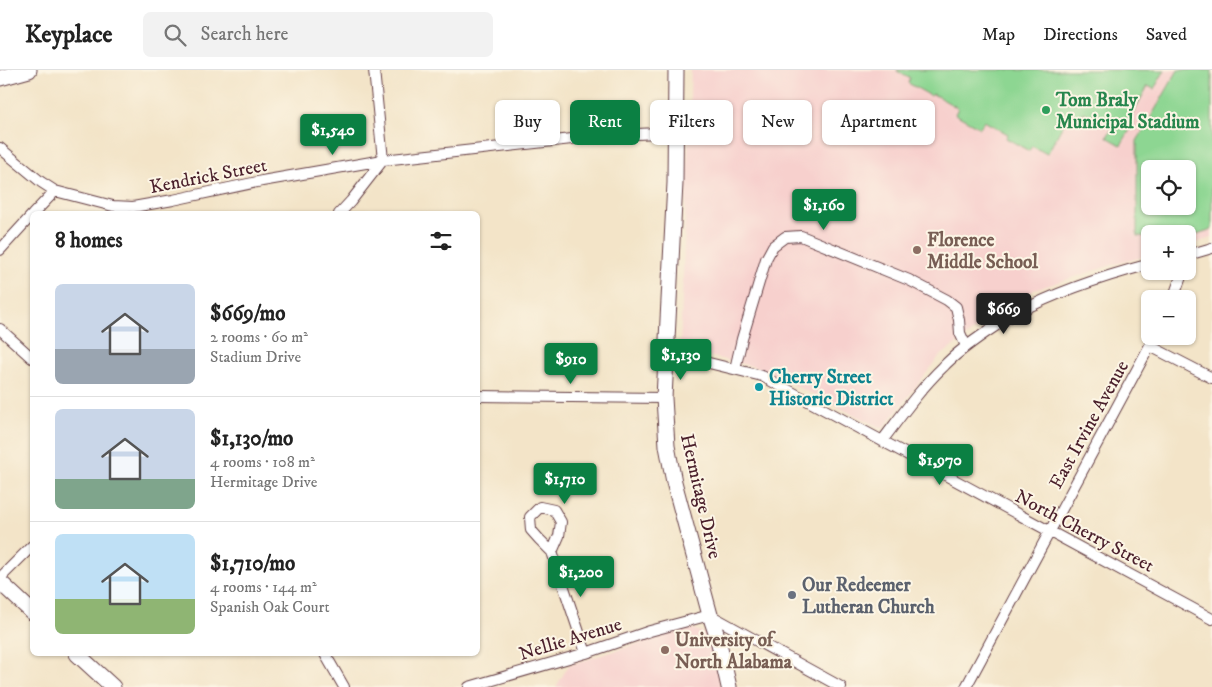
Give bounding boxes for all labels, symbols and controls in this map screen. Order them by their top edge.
search box [143,12,493,57]
text: Keyplace [25,20,113,50]
icon: search [161,21,189,49]
text: Search here [201,23,288,46]
text: Map [982,24,1015,46]
text: Directions [1043,24,1118,46]
text: Saved [1146,24,1187,46]
place label: Tom Braly Municipal Stadium [1055,89,1200,134]
chip: Buy [495,100,560,145]
chip: Rent [570,100,640,145]
chip: Filters [650,100,733,145]
chip: New [743,100,812,145]
chip: Apartment [822,100,935,145]
marker: Tom Braly Municipal Stadium [1040,104,1052,116]
pin: $1,540 [292,114,374,156]
text: $1,540 [311,120,355,140]
street label: Kendrick Street [148,154,269,199]
map controls [1141,160,1196,345]
button: locate [1141,160,1196,215]
pin: $1,160 [783,189,865,231]
text: $1,160 [803,195,845,215]
button: + [1141,225,1196,280]
icon: filters [427,227,455,255]
text: 8 homes [55,228,123,254]
place label: Florence Middle School [927,229,1038,274]
marker: Florence Middle School [911,244,923,256]
button: − [1141,290,1196,345]
pin: $669 [974,292,1034,335]
text: $669 [987,299,1021,319]
text: $669/mo [210,301,285,327]
icon: home [95,304,155,364]
text: 2 rooms · 60 m² [210,327,308,347]
pin: $1,130 [640,338,722,381]
pin: $910 [541,342,601,385]
text: $1,130 [661,345,701,365]
text: Stadium Drive [210,347,301,367]
text: $910 [555,349,587,369]
street label: East Irvine Avenue [1045,356,1134,493]
place label: Cherry Street Historic District [769,366,894,411]
marker: Cherry Street Historic District [753,381,765,393]
text: $1,130/mo [210,426,293,452]
icon: home [95,429,155,489]
street label: Hermitage Drive [675,432,726,561]
pin: $1,970 [899,444,981,486]
text: $1,970 [918,450,962,470]
text: 4 rooms · 108 m² [210,452,315,472]
pin: $1,710 [524,462,606,505]
text: $1,710 [545,469,585,489]
text: Hermitage Drive [210,472,317,492]
street label: North Cherry Street [1011,485,1158,578]
text: $1,710/mo [210,551,295,577]
icon: home [95,554,155,614]
pin: $1,200 [540,556,622,598]
text: $1,200 [559,562,603,582]
place label: Our Redeemer Lutheran Church [802,574,936,619]
text: 4 rooms · 144 m² [210,577,317,597]
marker: Our Redeemer Lutheran Church [786,589,798,601]
text: Spanish Oak Court [210,597,330,617]
street label: Nellie Avenue [516,613,625,666]
place label: University of North Alabama [675,629,793,674]
marker: University of North Alabama [659,644,671,656]

